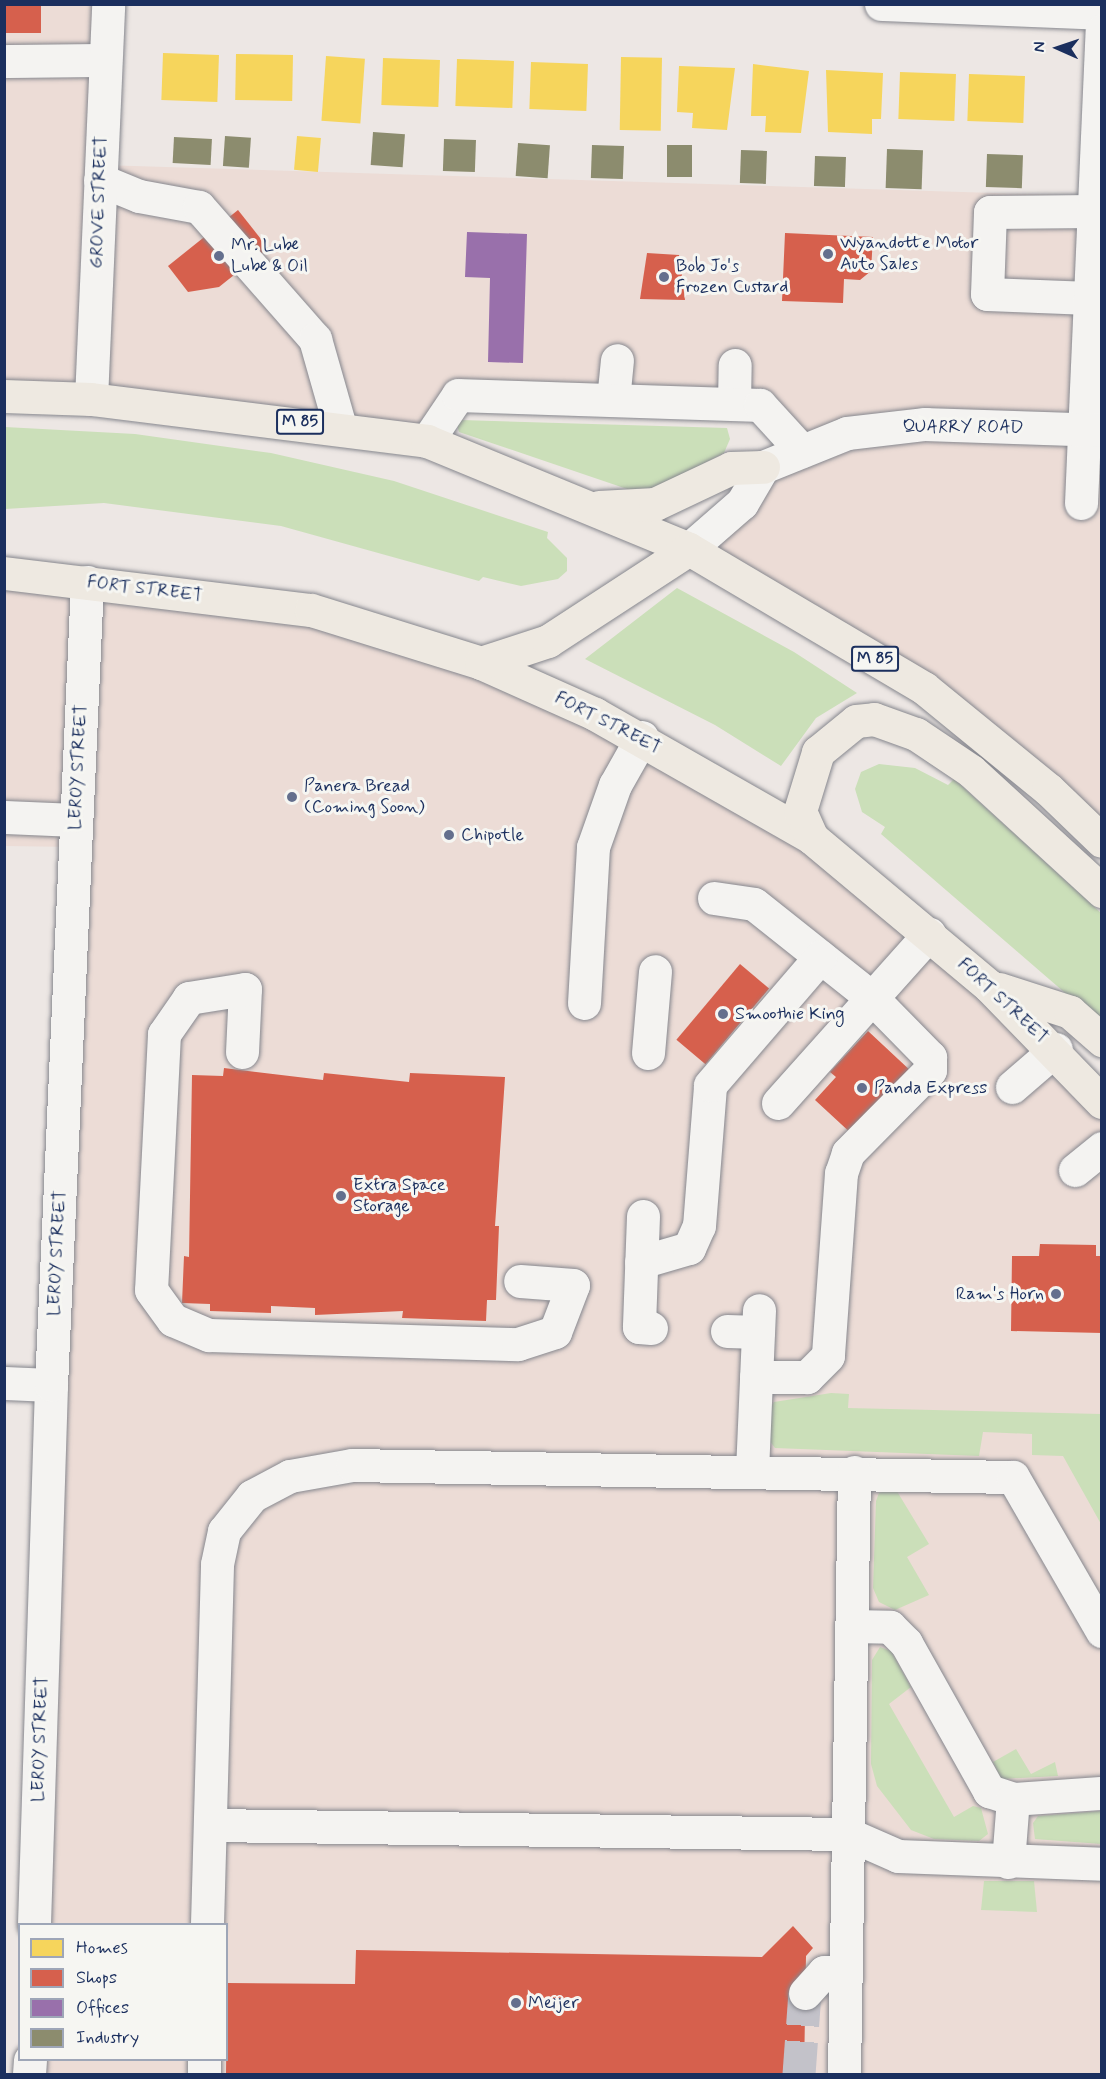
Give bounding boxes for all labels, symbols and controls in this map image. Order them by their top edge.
north arrow [1028,18,1088,78]
text: N [1029,41,1050,53]
street label: GROVE STREET [86,135,112,269]
place label: Wyandotte Motor Auto Sales [840,233,979,276]
place label: Mr. Lube Lube & Oil [231,235,308,278]
marker: Wyandotte Motor Auto Sales [821,247,835,261]
marker: Mr. Lube Lube & Oil [212,249,226,263]
place label: Bob Jo's Frozen Custard [676,256,791,298]
marker: Bob Jo's Frozen Custard [657,270,671,284]
road number: M 85 [276,409,324,435]
street label: QUARRY ROAD [903,416,1023,438]
street label: FORT STREET [86,571,204,607]
road number: M 85 [851,646,899,672]
street label: FORT STREET [551,687,665,759]
street label: LEROY STREET [64,703,92,831]
place label: Panera Bread (Coming Soon) [304,776,421,818]
marker: Panera Bread (Coming Soon) [285,790,299,804]
place label: Chipotle [461,824,524,846]
marker: Chipotle [442,828,456,842]
street label: FORT STREET [953,953,1053,1049]
place label: Smoothie King [735,1003,845,1025]
marker: Smoothie King [716,1007,730,1021]
place label: Panda Express [874,1077,988,1099]
marker: Panda Express [855,1081,869,1095]
place label: Extra Space Storage [353,1175,444,1218]
street label: LEROY STREET [43,1189,71,1317]
marker: Extra Space Storage [334,1189,348,1203]
place label: Ram's Horn [950,1283,1044,1305]
marker: Ram's Horn [1049,1287,1063,1301]
street label: LEROY STREET [27,1676,53,1802]
legend [18,1923,228,2061]
text: Homes [76,1936,128,1960]
text: Shops [76,1966,117,1990]
place label: Meijer [528,1992,579,2014]
text: Offices [76,1996,129,2020]
marker: Meijer [509,1996,523,2010]
text: Industry [76,2026,139,2050]

